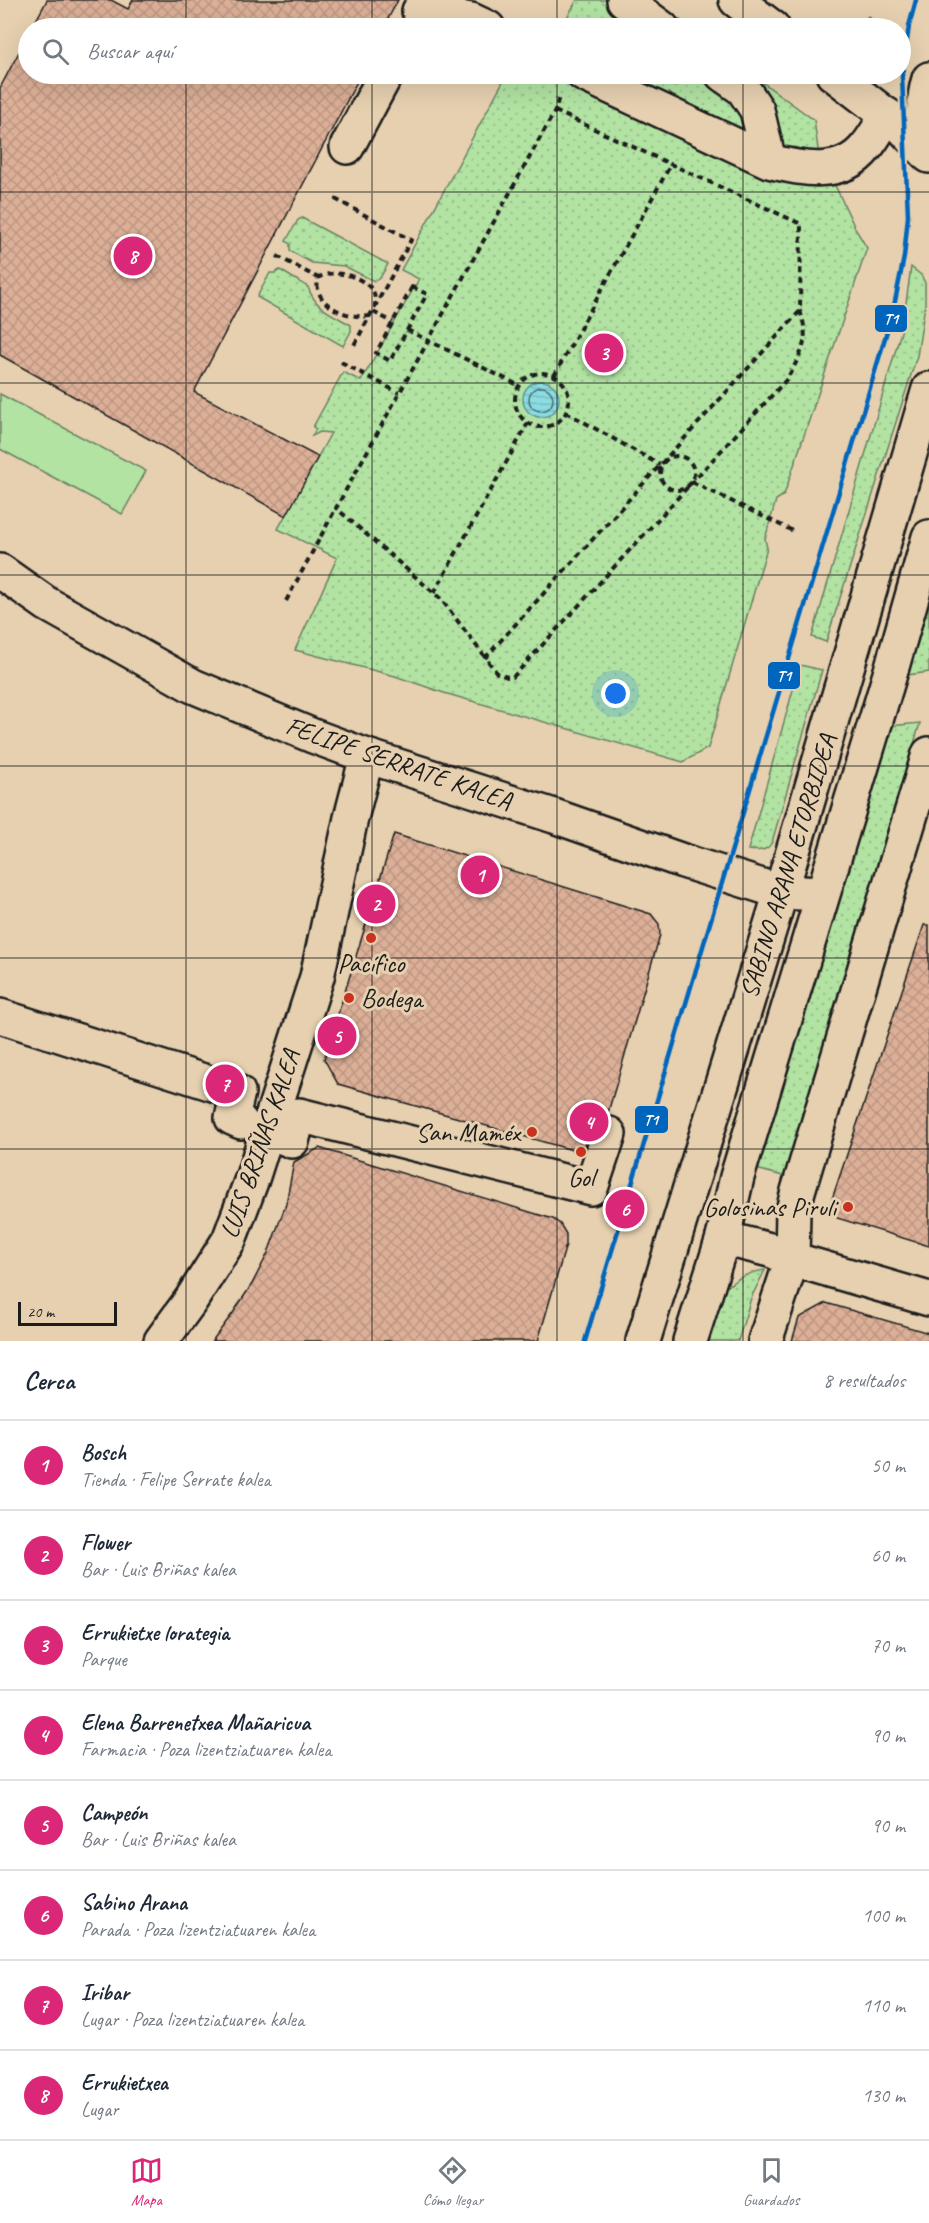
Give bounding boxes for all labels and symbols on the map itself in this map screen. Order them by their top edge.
pin: 8 [114,234,152,278]
line badge: T1 [874,304,908,333]
text: T1 [884,309,900,329]
pin: 3 [584,330,624,376]
line badge: T1 [767,661,801,690]
text: T1 [777,666,793,686]
your location [601,679,630,708]
street label: FELIPE SERRATE KALEA [282,709,517,817]
street label: SABINO ARANA ETORBIDEA [732,729,844,1002]
pin: 1 [460,852,500,898]
pin: 2 [356,882,395,926]
marker: Pacífico [364,931,378,945]
place label: Pacífico [338,947,406,980]
place label: Bodega [361,982,425,1015]
marker: Bodega [342,991,356,1005]
pin: 5 [318,1014,356,1058]
street label: LUIS BRIÑAS KALEA [212,1044,308,1242]
pin: 7 [206,1062,244,1106]
pin: 4 [570,1100,608,1144]
line badge: T1 [634,1105,669,1134]
text: T1 [644,1110,660,1130]
place label: San Maméx [416,1116,522,1149]
marker: San Maméx [525,1125,539,1139]
marker: Gol [574,1145,588,1159]
place label: Gol [568,1161,599,1194]
pin: 6 [606,1186,644,1232]
place label: Golosinas Piruli [703,1191,839,1224]
marker: Golosinas Piruli [841,1200,855,1214]
scale bar [18,1299,117,1326]

